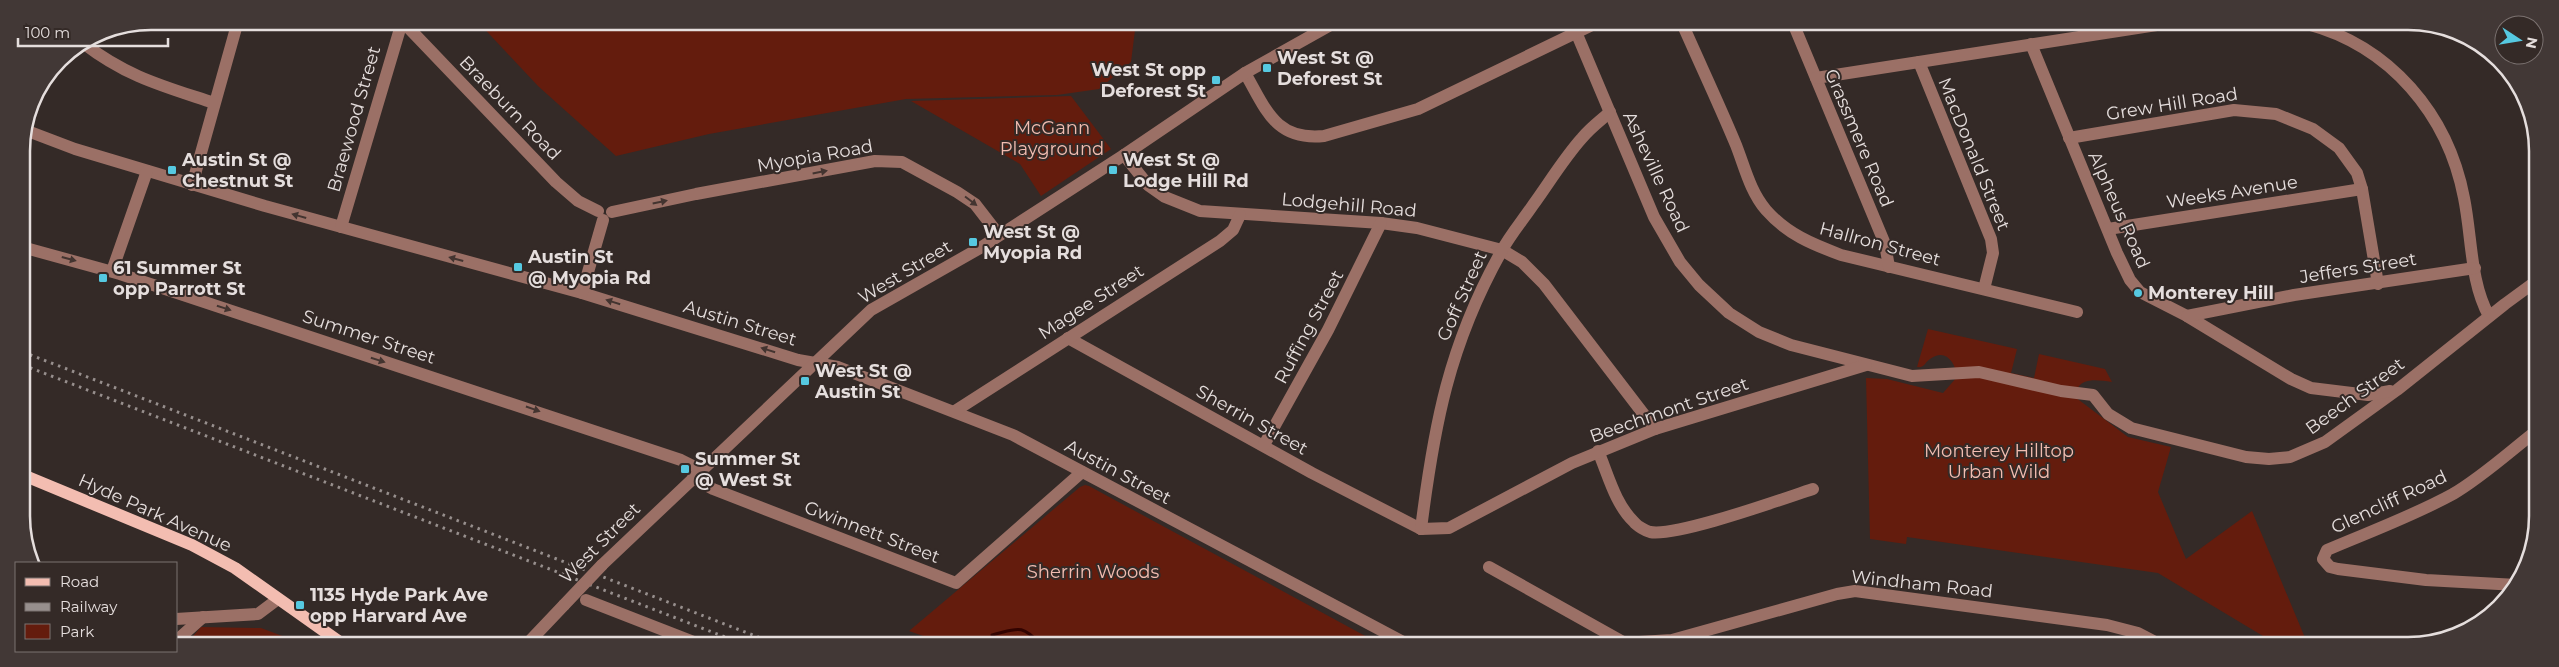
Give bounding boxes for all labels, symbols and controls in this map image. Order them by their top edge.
scale bar [18,15,168,47]
north arrow [2494,15,2544,65]
text: 100 m [25,23,70,42]
text: N [2522,35,2542,50]
street label: Braewood Street [323,43,385,195]
place label: West St @ Deforest St [1277,47,1383,90]
street label: Braeburn Road [455,51,565,165]
place label: West St opp Deforest St [1091,59,1206,102]
marker: West St @ Deforest St [1261,62,1273,74]
street label: Grassmere Road [1820,65,1898,211]
marker: West St opp Deforest St [1210,74,1222,86]
street label: MacDonald Street [1933,74,2015,234]
street label: Grew Hill Road [2105,83,2239,125]
street label: Asheville Road [1618,108,1694,236]
park label: McGann Playground [1000,117,1104,160]
street label: Myopia Road [755,135,875,177]
street label: Alpheus Road [2083,148,2155,272]
place label: Austin St @ Chestnut St [181,149,293,192]
place label: West St @ Lodge Hill Rd [1123,149,1249,192]
marker: Austin St @ Chestnut St [166,164,178,176]
marker: West St @ Lodge Hill Rd [1107,164,1119,176]
one-way arrow [812,167,828,175]
street label: Weeks Avenue [2165,171,2299,213]
street label: Lodgehill Road [1280,188,1418,222]
one-way arrow [964,196,977,207]
one-way arrow [653,198,668,206]
one-way arrow [292,211,307,219]
street label: Hallron Street [1817,217,1943,271]
place label: West St @ Myopia Rd [983,221,1082,264]
street label: West Street [854,236,956,308]
marker: West St @ Myopia Rd [967,236,979,248]
place label: Austin St @ Myopia Rd [527,246,651,289]
street label: Goff Street [1432,247,1492,345]
street label: Jeffers Street [2297,248,2418,288]
one-way arrow [449,254,464,262]
one-way arrow [62,255,77,263]
place label: 61 Summer St opp Parrott St [113,257,246,300]
street label: Magee Street [1034,260,1148,344]
marker: Austin St @ Myopia Rd [512,261,524,273]
street label: Ruffing Street [1270,266,1348,388]
marker: 61 Summer St opp Parrott St [97,272,109,284]
place label: Monterey Hill [2148,282,2274,304]
marker: Monterey Hill [2132,287,2144,299]
street label: Austin Street [681,295,799,351]
one-way arrow [605,298,620,306]
one-way arrow [217,305,232,313]
street label: Summer Street [300,305,438,369]
one-way arrow [760,346,775,354]
street label: Beech Street [2301,353,2409,439]
one-way arrow [371,356,386,364]
place label: West St @ Austin St [814,360,912,403]
street label: Beechmont Street [1587,372,1751,448]
marker: West St @ Austin St [799,375,811,387]
street label: Sherrin Street [1192,380,1312,460]
one-way arrow [526,405,541,413]
street label: Austin Street [1061,435,1175,509]
park label: Monterey Hilltop Urban Wild [1924,440,2074,483]
place label: Summer St @ West St [695,448,800,491]
marker: Summer St @ West St [679,463,691,475]
street label: Glencliff Road [2327,466,2451,538]
street label: Hyde Park Avenue [75,469,235,557]
street label: Gwinnett Street [801,496,943,568]
street label: West Street [555,498,645,588]
park label: Sherrin Woods [1027,561,1159,583]
legend [15,562,178,652]
street label: Windham Road [1850,566,1994,602]
text: Road [60,572,99,591]
place label: 1135 Hyde Park Ave opp Harvard Ave [310,584,488,627]
text: Railway [60,597,118,616]
marker: 1135 Hyde Park Ave opp Harvard Ave [294,599,306,611]
text: Park [60,622,94,641]

